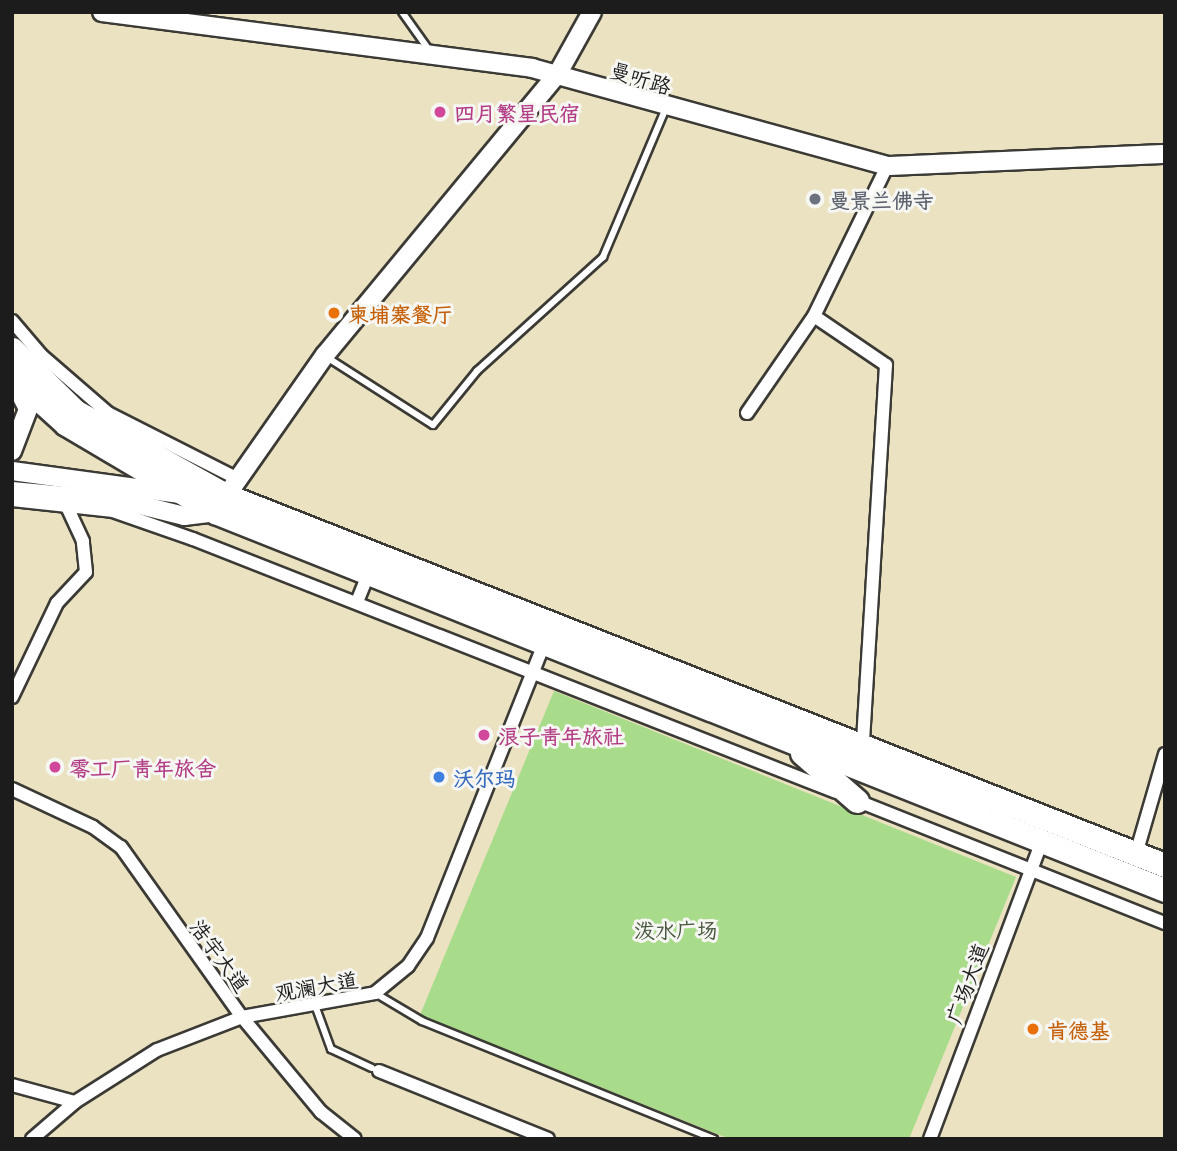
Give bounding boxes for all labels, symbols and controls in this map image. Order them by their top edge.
street label: 曼听路 [607,56,675,98]
place label: 四月繁星民宿 [454,99,580,125]
marker: 四月繁星民宿 [432,104,448,120]
place label: 曼景兰佛寺 [829,186,934,212]
marker: 曼景兰佛寺 [807,191,823,207]
place label: 柬埔寨餐厅 [348,300,453,326]
marker: 柬埔寨餐厅 [326,305,342,321]
place label: 浪子青年旅社 [498,722,624,748]
marker: 浪子青年旅社 [476,727,492,743]
place label: 零工厂青年旅舍 [69,754,216,780]
marker: 零工厂青年旅舍 [47,759,63,775]
place label: 沃尔玛 [453,764,516,790]
marker: 沃尔玛 [431,769,447,785]
street label: 浩宇大道 [186,914,256,996]
park label: 泼水广场 [634,916,718,942]
street label: 广场大道 [940,939,992,1027]
street label: 观澜大道 [272,965,360,1005]
place label: 肯德基 [1047,1016,1110,1042]
marker: 肯德基 [1025,1021,1041,1037]

